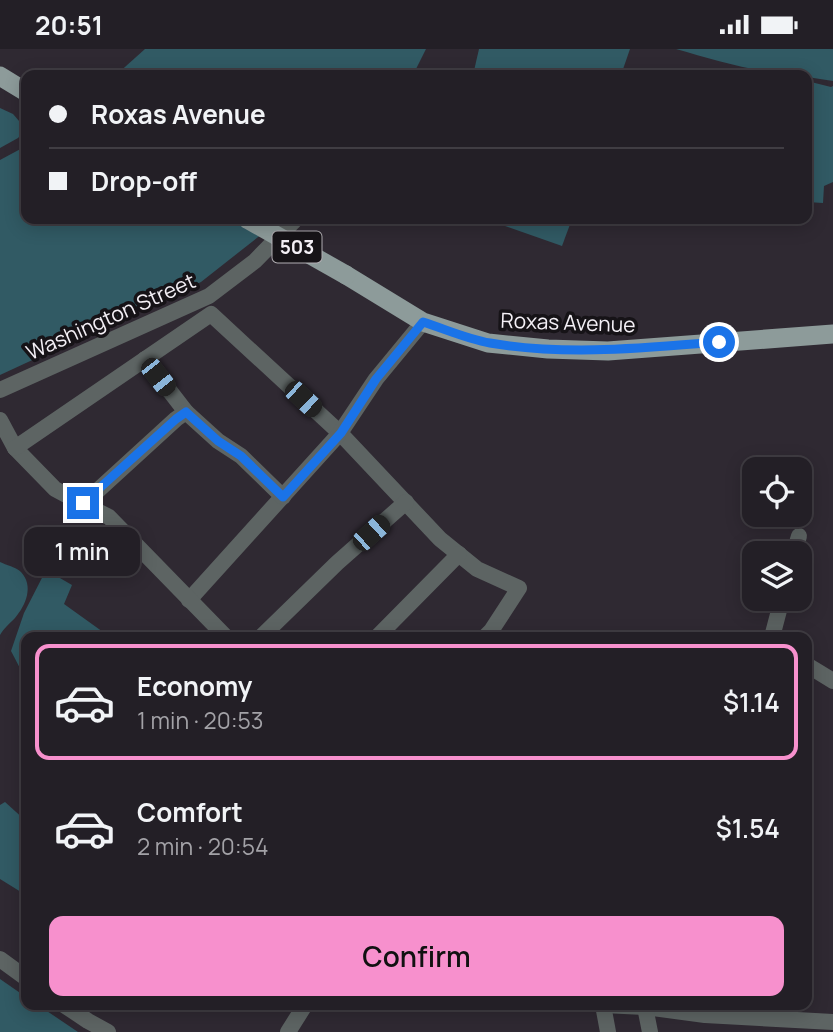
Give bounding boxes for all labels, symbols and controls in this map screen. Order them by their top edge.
text: 20:51 [35,7,103,43]
text: Roxas Avenue [91,96,266,132]
text: Drop-off [91,163,197,199]
road number: 503 [272,231,322,263]
street label: Washington Street [22,266,200,366]
street label: Roxas Avenue [500,306,636,338]
route start [703,326,735,358]
car [137,354,180,400]
car [281,377,326,421]
map controls [742,457,812,611]
button: locate [742,457,812,527]
route end [67,487,99,519]
car [349,511,394,555]
callout: 1 min [25,527,141,577]
text: 1 min [55,535,109,567]
button: layers [742,541,812,611]
text: Economy [137,668,252,704]
icon: car [53,671,116,734]
text: $1.14 [723,684,780,720]
text: 1 min · 20:53 [137,704,264,736]
text: Comfort [137,794,243,830]
icon: car [53,797,116,860]
text: $1.54 [716,810,780,846]
text: 2 min · 20:54 [137,830,269,862]
button: Confirm [49,916,784,996]

